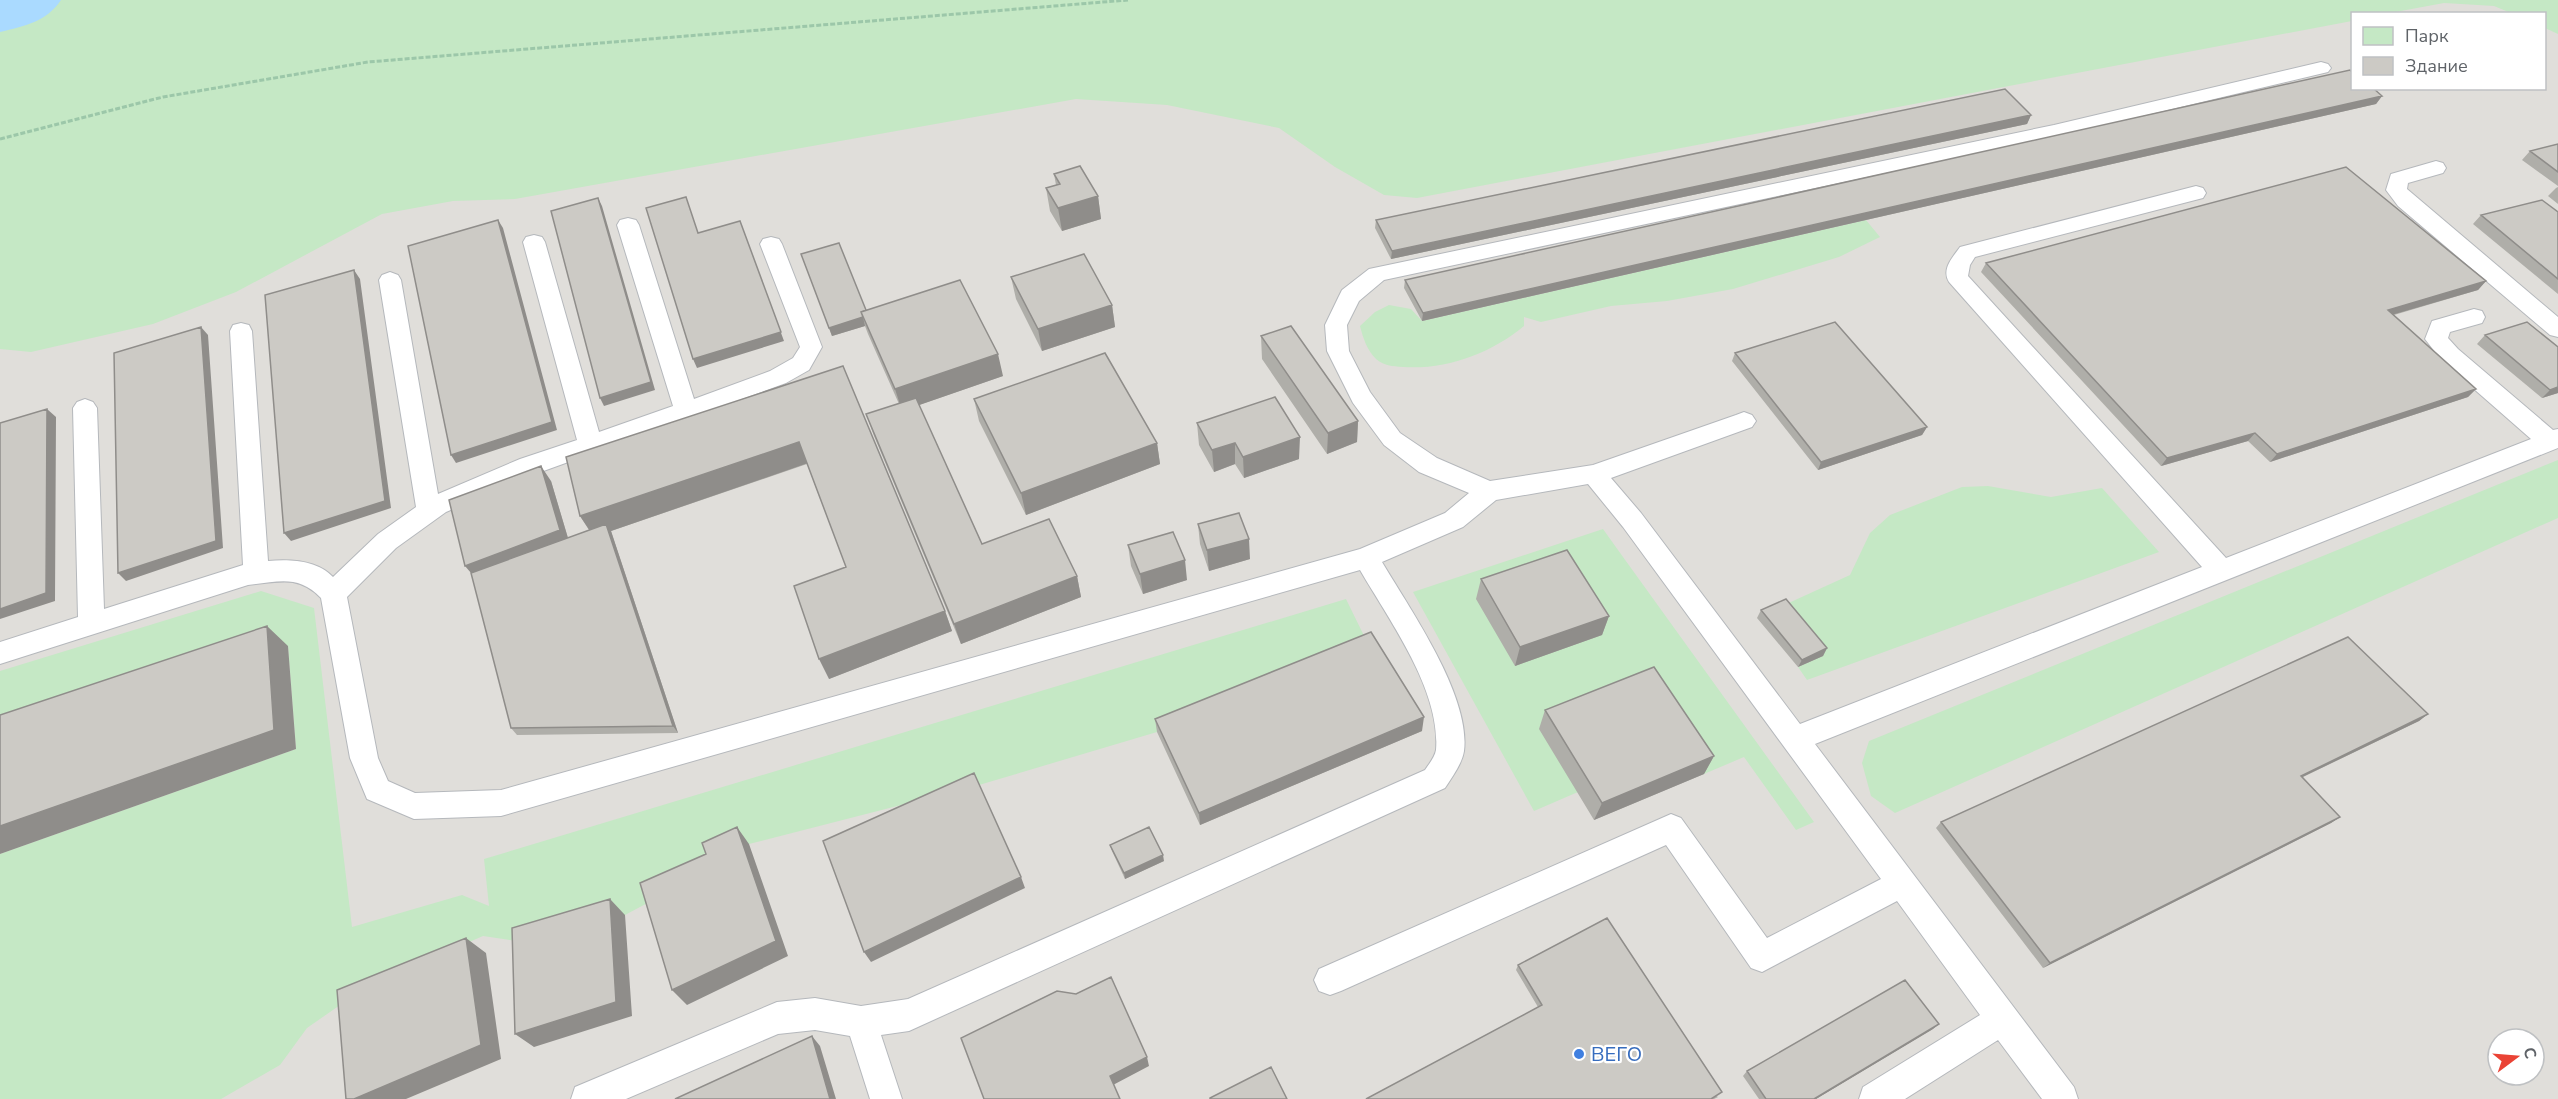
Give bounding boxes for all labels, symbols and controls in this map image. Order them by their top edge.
legend [2351,12,2546,90]
text: Парк [2405,24,2449,48]
text: Здание [2405,54,2468,78]
north arrow [2486,1027,2546,1087]
place label: ВЕГО [1591,1041,1642,1068]
text: С [2517,1045,2542,1062]
marker: ВЕГО [1572,1047,1586,1061]

